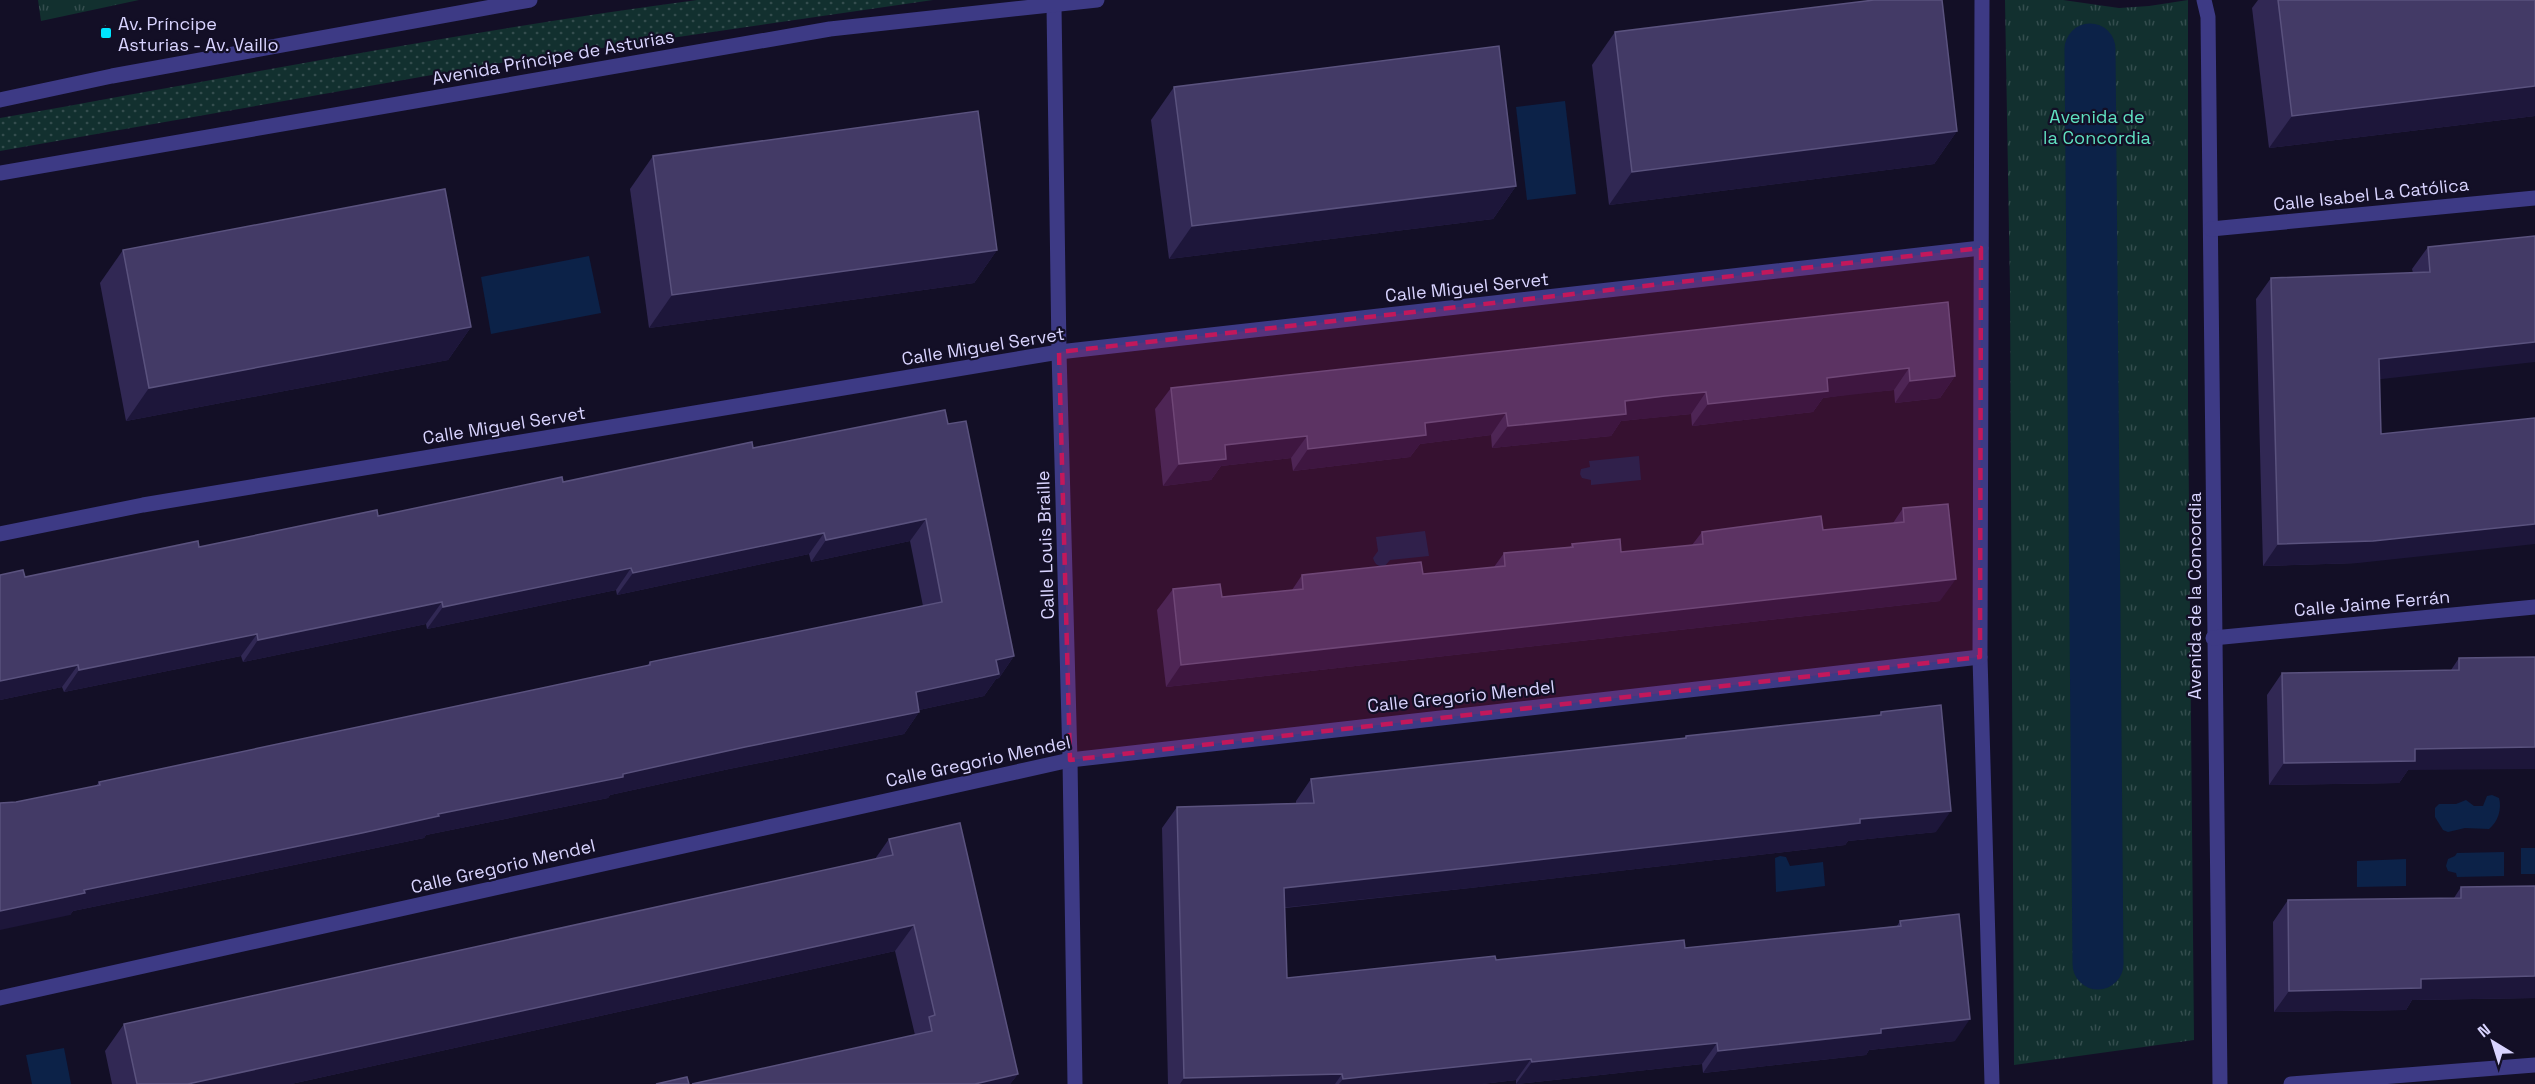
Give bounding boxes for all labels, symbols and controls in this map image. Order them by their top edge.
place label: Av. Príncipe Asturias - Av. Vaillo [118,12,279,56]
street label: Avenida Príncipe de Asturias [430,24,676,90]
marker: Av. Príncipe Asturias - Av. Vaillo [99,26,113,40]
park label: Avenida de la Concordia [2043,105,2151,149]
street label: Calle Isabel La Católica [2272,172,2470,216]
street label: Calle Miguel Servet [1384,267,1550,307]
street label: Calle Miguel Servet [900,322,1066,370]
street label: Calle Miguel Servet [421,401,587,449]
street label: Calle Louis Braille [1031,470,1059,620]
street label: Avenida de la Concordia [2183,492,2206,700]
street label: Calle Jaime Ferrán [2293,585,2451,621]
street label: Calle Gregorio Mendel [1366,675,1556,717]
street label: Calle Gregorio Mendel [883,730,1073,792]
street label: Calle Gregorio Mendel [409,834,597,898]
north arrow [2463,1012,2523,1072]
text: N [2473,1019,2495,1042]

